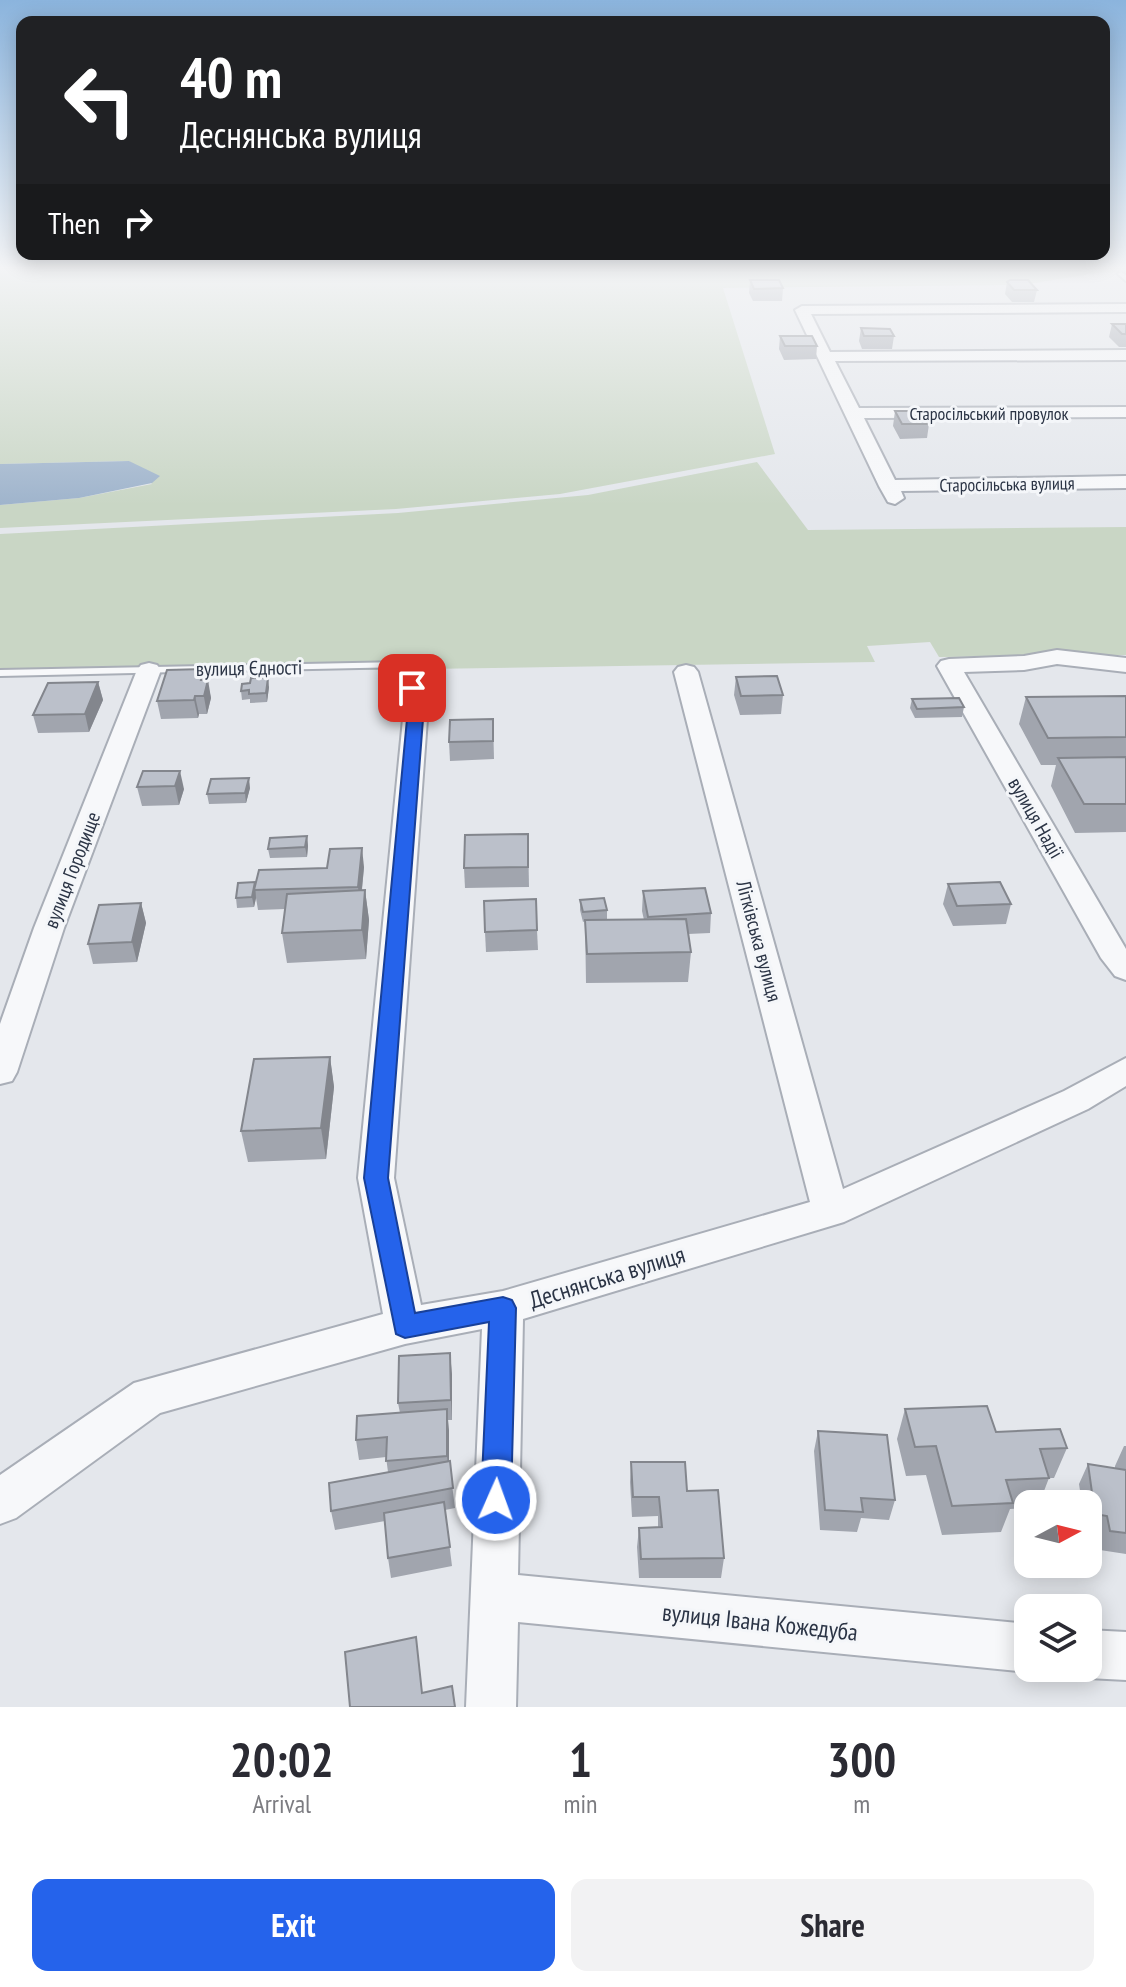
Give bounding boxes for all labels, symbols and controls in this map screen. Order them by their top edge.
text: 40 m [180,41,282,113]
icon: left [48,48,152,152]
text: Деснянська вулиця [180,111,422,158]
icon: right [116,200,160,244]
text: Then [48,203,100,242]
street label: Старосільський провулок [909,402,1069,425]
street label: Старосільська вулиця [939,471,1075,497]
street label: вулиця Єдності [196,654,302,682]
pin [378,654,446,722]
icon: arrive [390,666,434,710]
street label: вулиця Надії [1002,773,1070,864]
street label: вулиця Городище [38,808,106,932]
street label: Літківська вулиця [730,877,788,1004]
street label: Деснянська вулиця [525,1239,689,1315]
position arrow [454,1458,538,1542]
north arrow [1014,1490,1102,1578]
map controls [1014,1490,1102,1682]
button: layers [1014,1594,1102,1682]
street label: вулиця Івана Кожедуба [661,1596,859,1648]
text: 20:02 [230,1728,334,1790]
text: 1 [569,1728,592,1790]
text: 300 [827,1728,896,1790]
text: Arrival [252,1787,311,1820]
text: min [563,1787,597,1820]
text: m [853,1787,870,1820]
button: Exit [32,1879,555,1971]
button: Share [571,1879,1094,1971]

